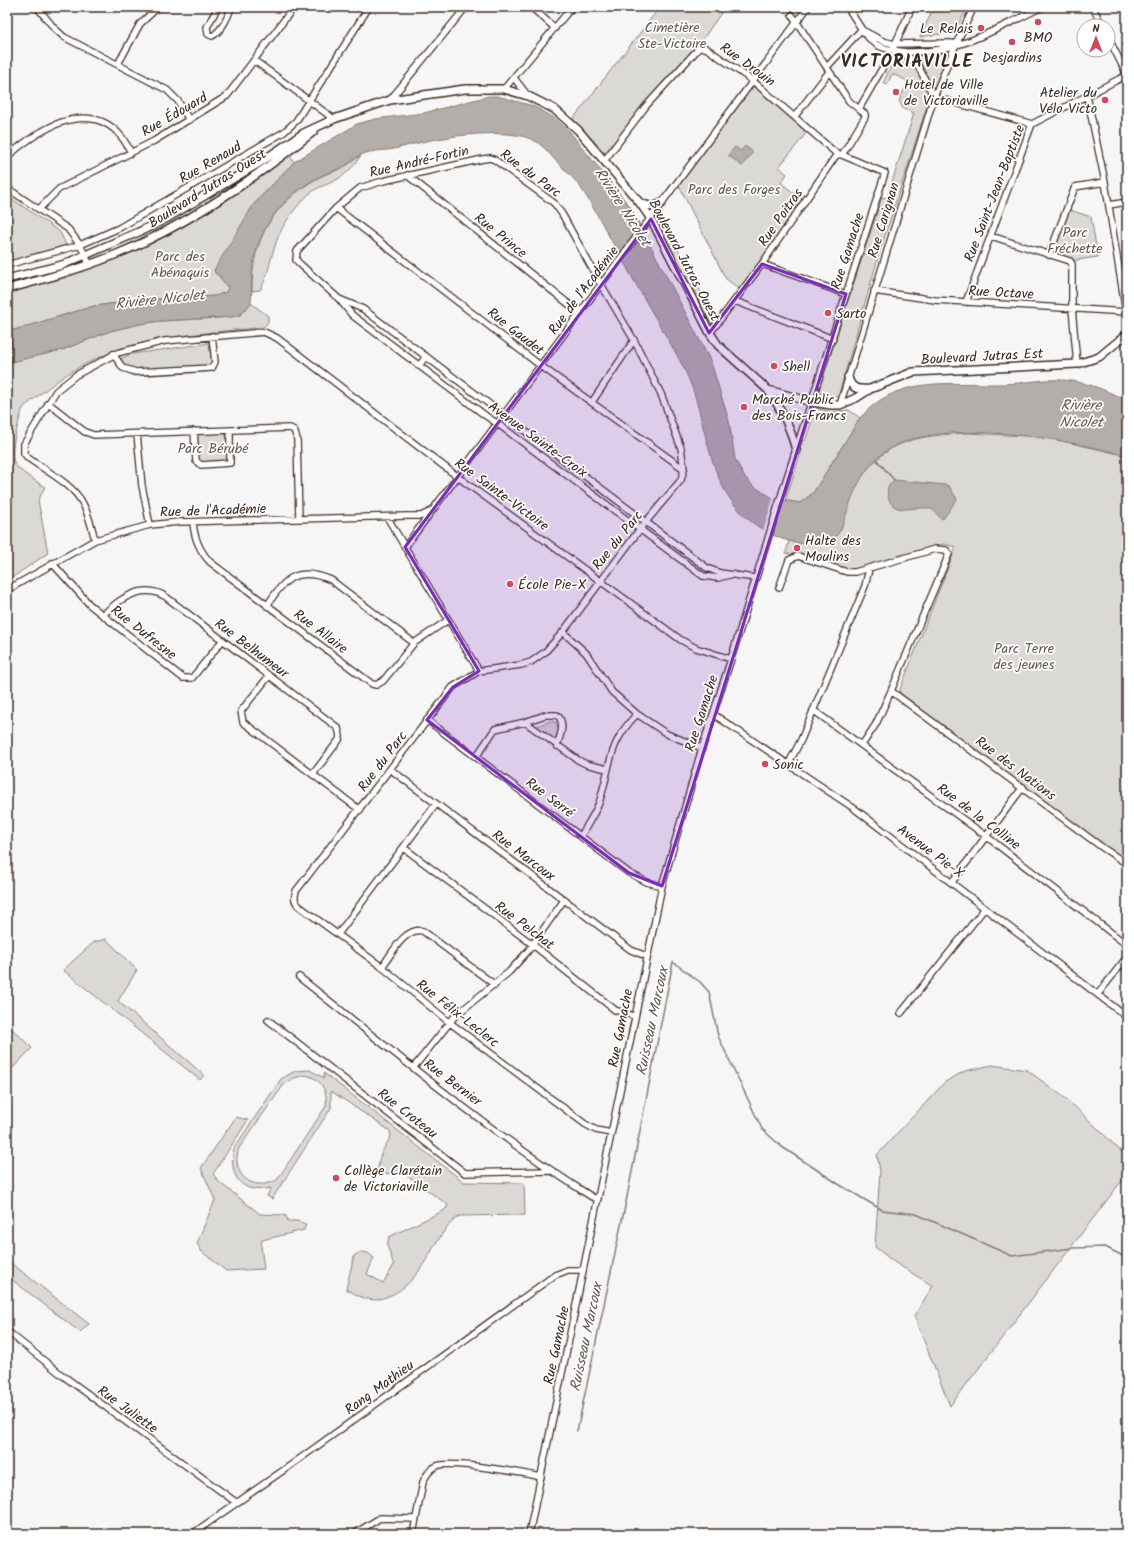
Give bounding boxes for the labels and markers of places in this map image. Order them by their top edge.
marker: BMO [1033,17,1043,27]
place label: Le Relais [920,18,973,40]
marker: Le Relais [976,23,986,33]
place label: BMO [1024,27,1053,49]
marker: Desjardins [1007,37,1017,47]
place label: Desjardins [982,47,1042,69]
place label: Hotel de Ville de Victoriaville [904,74,989,112]
place label: Atelier du Vélo Victo [1039,82,1097,120]
marker: Hotel de Ville de Victoriaville [891,87,901,97]
marker: Atelier du Vélo Victo [1100,95,1110,105]
place label: Sarto [836,303,866,325]
marker: Sarto [823,308,833,318]
place label: Shell [782,356,811,378]
marker: Shell [769,361,779,371]
place label: Marché Public des Bois-Francs [752,389,846,427]
marker: Marché Public des Bois-Francs [739,402,749,412]
place label: Halte des Moulins [805,530,861,568]
marker: Halte des Moulins [792,543,802,553]
place label: École Pie-X [518,574,587,596]
marker: École Pie-X [505,579,515,589]
place label: Sonic [773,754,804,776]
marker: Sonic [760,759,770,769]
place label: Collège Clarétain de Victoriaville [344,1160,442,1198]
marker: Collège Clarétain de Victoriaville [331,1173,341,1183]

